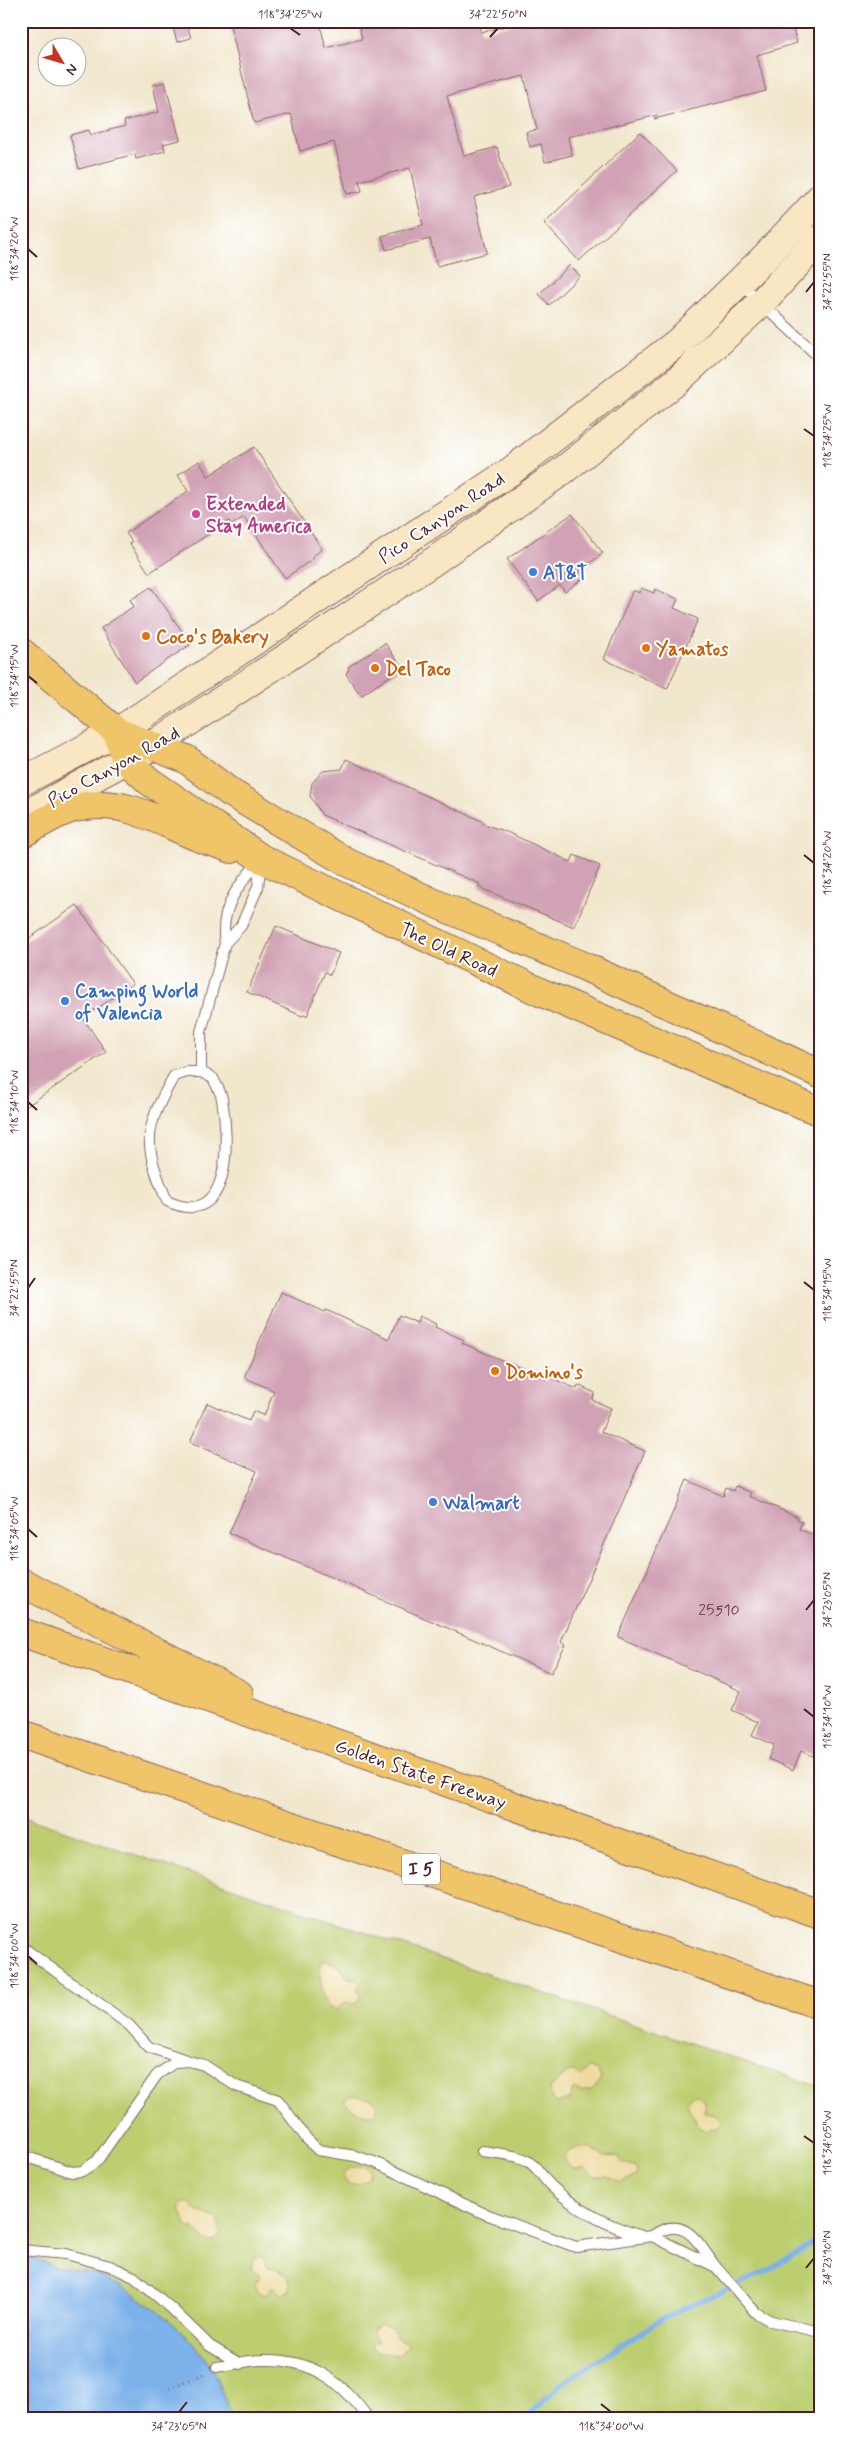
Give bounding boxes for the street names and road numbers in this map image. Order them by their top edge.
street label: Pico Canyon Road [374,467,510,570]
street label: Pico Canyon Road [43,721,184,814]
street label: The Old Road [396,917,501,984]
street label: Golden State Freeway [332,1733,510,1815]
road number: I 5 [402,1854,440,1885]

